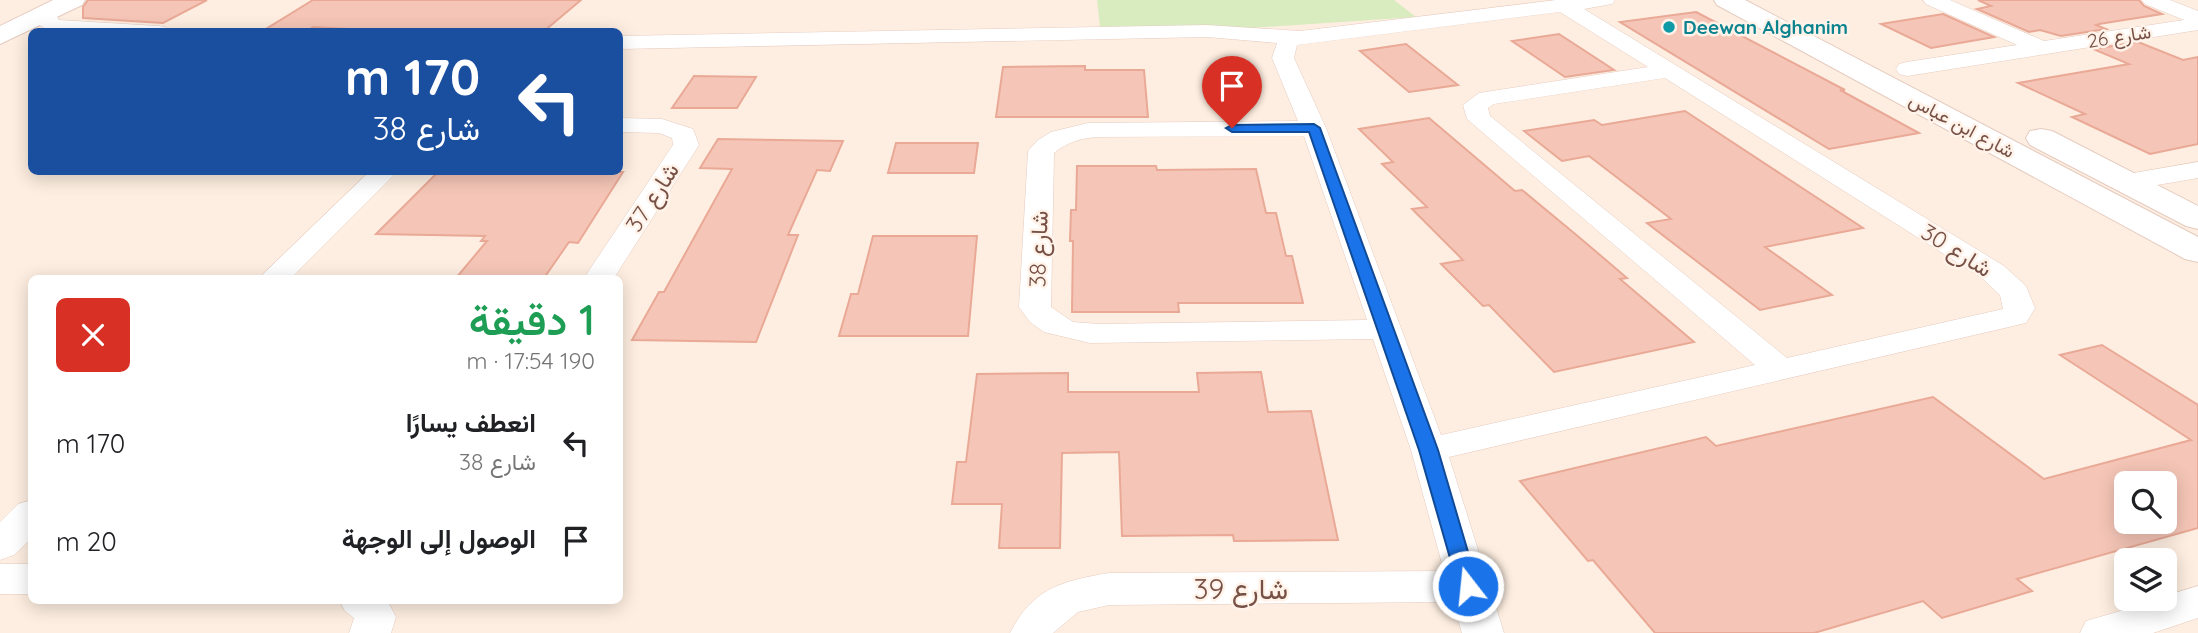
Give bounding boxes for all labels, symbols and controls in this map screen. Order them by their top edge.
place label: Deewan Alghanim [1683,15,1848,39]
marker: Deewan Alghanim [1661,19,1677,35]
street label: شارع 26 [2085,19,2153,54]
text: 170 m [345,46,480,107]
icon: left [504,56,595,147]
pin [1202,56,1262,128]
icon: arrive [1213,67,1251,105]
street label: شارع ابن عباس [1905,87,2019,164]
text: شارع 38 [373,108,480,148]
street label: شارع 37 [619,157,687,238]
street label: شارع 38 [1022,210,1056,288]
street label: شارع 30 [1915,217,1998,285]
text: 1 دقيقة [469,293,595,346]
button: close [56,298,130,372]
text: 190 m · 17:54 [466,346,595,375]
text: انعطف يسارًا [406,406,536,439]
icon: left [557,424,595,462]
text: 170 m [56,427,125,460]
text: شارع 38 [459,447,536,476]
map controls [2114,471,2177,611]
button: search [2114,471,2177,534]
text: الوصول إلى الوجهة [342,522,536,555]
icon: arrive [557,522,595,560]
text: 20 m [56,525,117,558]
button: layers [2114,548,2177,611]
position arrow [1431,549,1505,623]
street label: شارع 39 [1194,571,1288,608]

